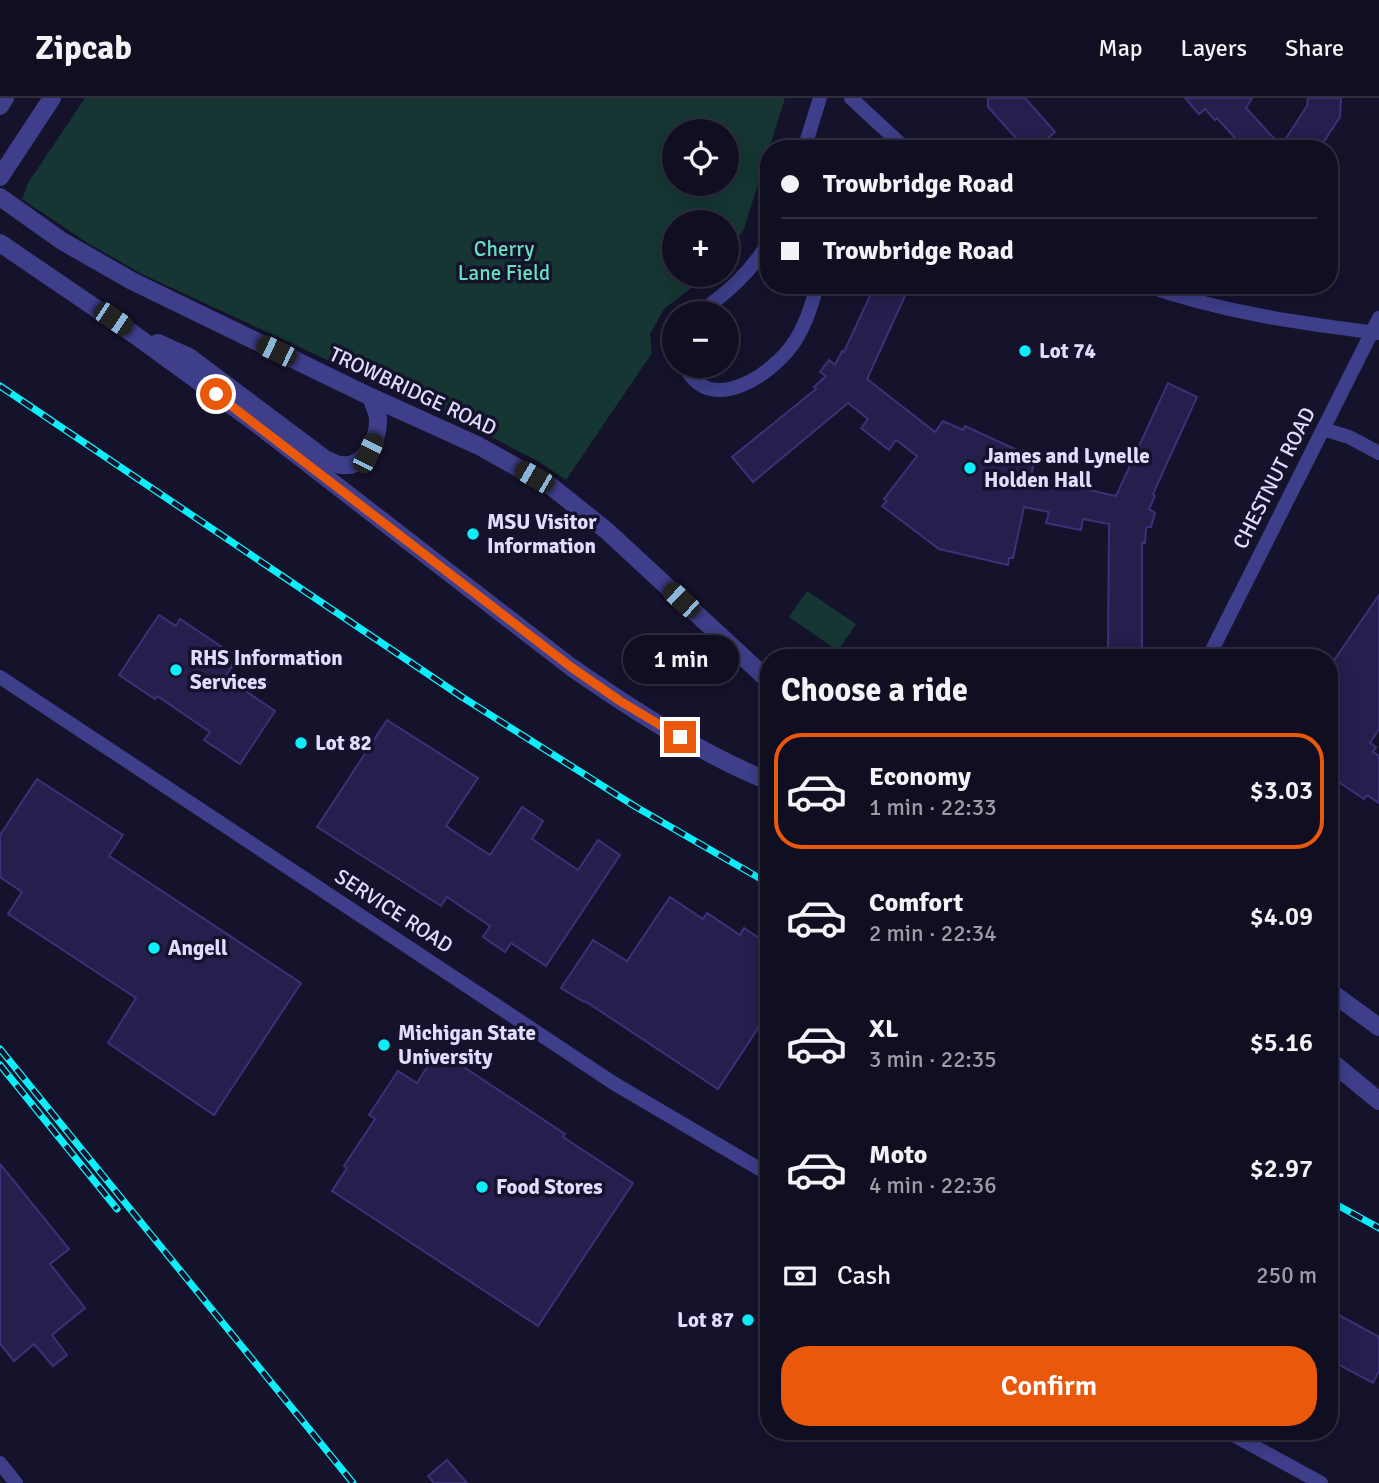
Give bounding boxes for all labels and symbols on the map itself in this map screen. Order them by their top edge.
park label: Cherry Lane Field [458,236,550,286]
car [90,299,137,339]
car [253,332,300,370]
place label: Lot 74 [1039,338,1096,364]
street label: TROWBRIDGE ROAD [325,341,501,441]
marker: Lot 74 [1017,343,1033,359]
route start [200,378,232,410]
street label: CHESTNUT ROAD [1227,403,1321,553]
car [350,430,387,476]
place label: James and Lynelle Holden Hall [984,443,1150,493]
car [511,457,558,497]
marker: James and Lynelle Holden Hall [962,460,978,476]
place label: MSU Visitor Information [487,509,597,559]
marker: MSU Visitor Information [465,526,481,542]
car [659,578,704,622]
callout: 1 min [622,636,738,684]
place label: RHS Information Services [190,645,343,695]
marker: RHS Information Services [168,662,184,678]
route end [664,721,696,753]
place label: Lot 82 [315,730,372,756]
marker: Lot 82 [293,735,309,751]
street label: SERVICE ROAD [330,863,458,959]
place label: Angell [168,935,228,961]
marker: Angell [146,940,162,956]
place label: Michigan State University [398,1020,536,1070]
marker: Michigan State University [376,1037,392,1053]
place label: Food Stores [496,1174,603,1200]
marker: Food Stores [474,1179,490,1195]
place label: Lot 87 [677,1307,734,1333]
marker: Lot 87 [740,1312,756,1328]

